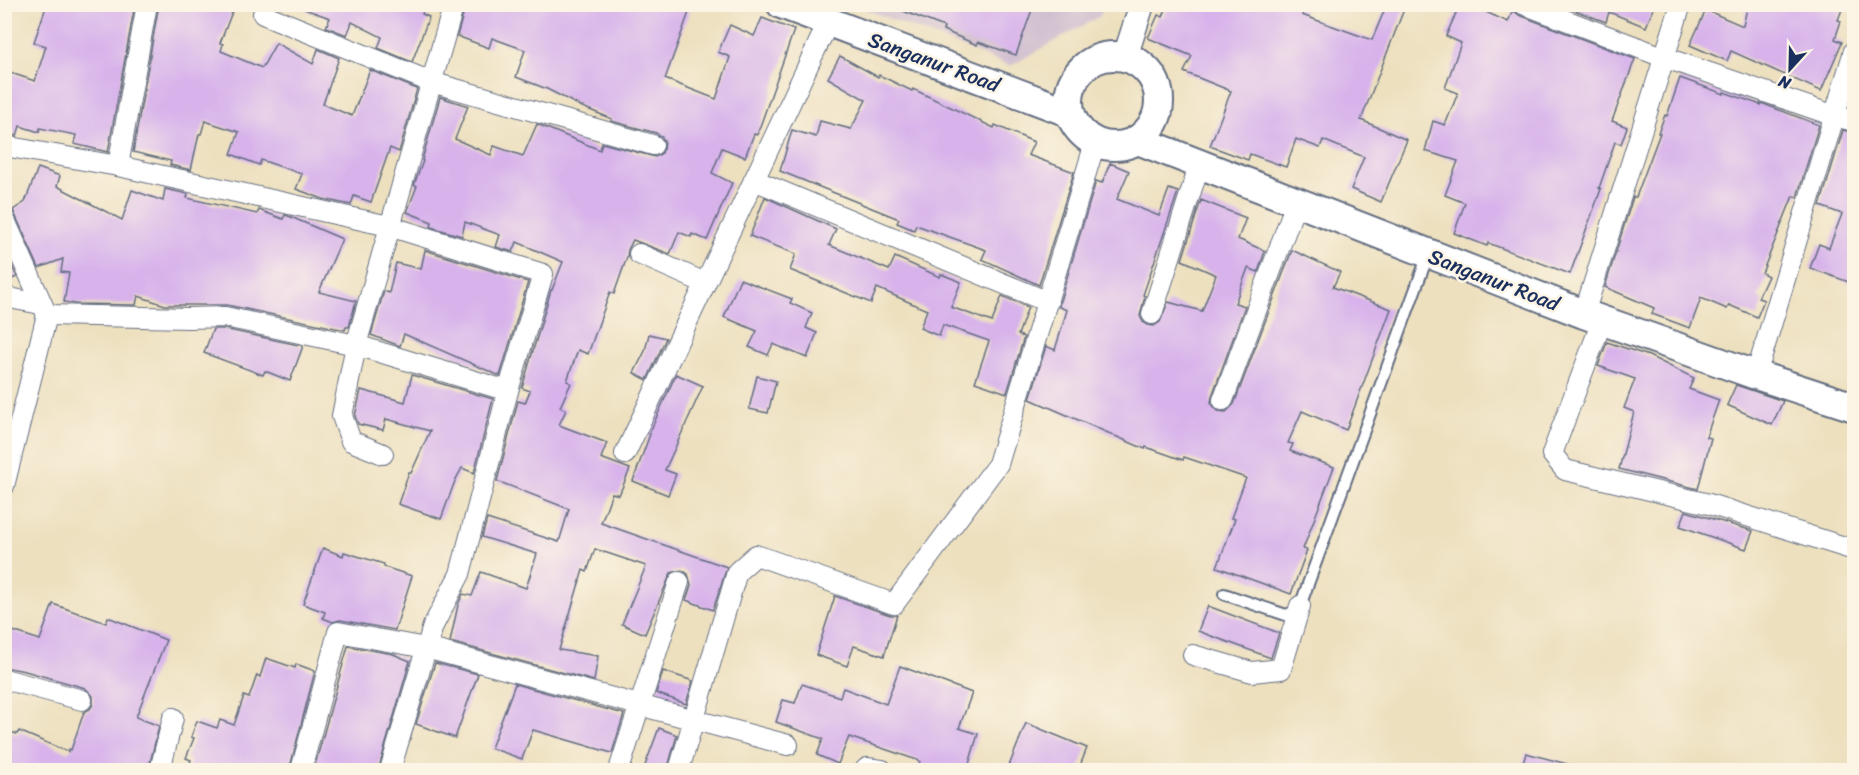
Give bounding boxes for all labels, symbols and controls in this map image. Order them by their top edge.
street label: Sanganur Road [863,21,1007,104]
north arrow [1760,39,1820,99]
text: N [1773,67,1796,98]
street label: Sanganur Road [1423,238,1567,323]

